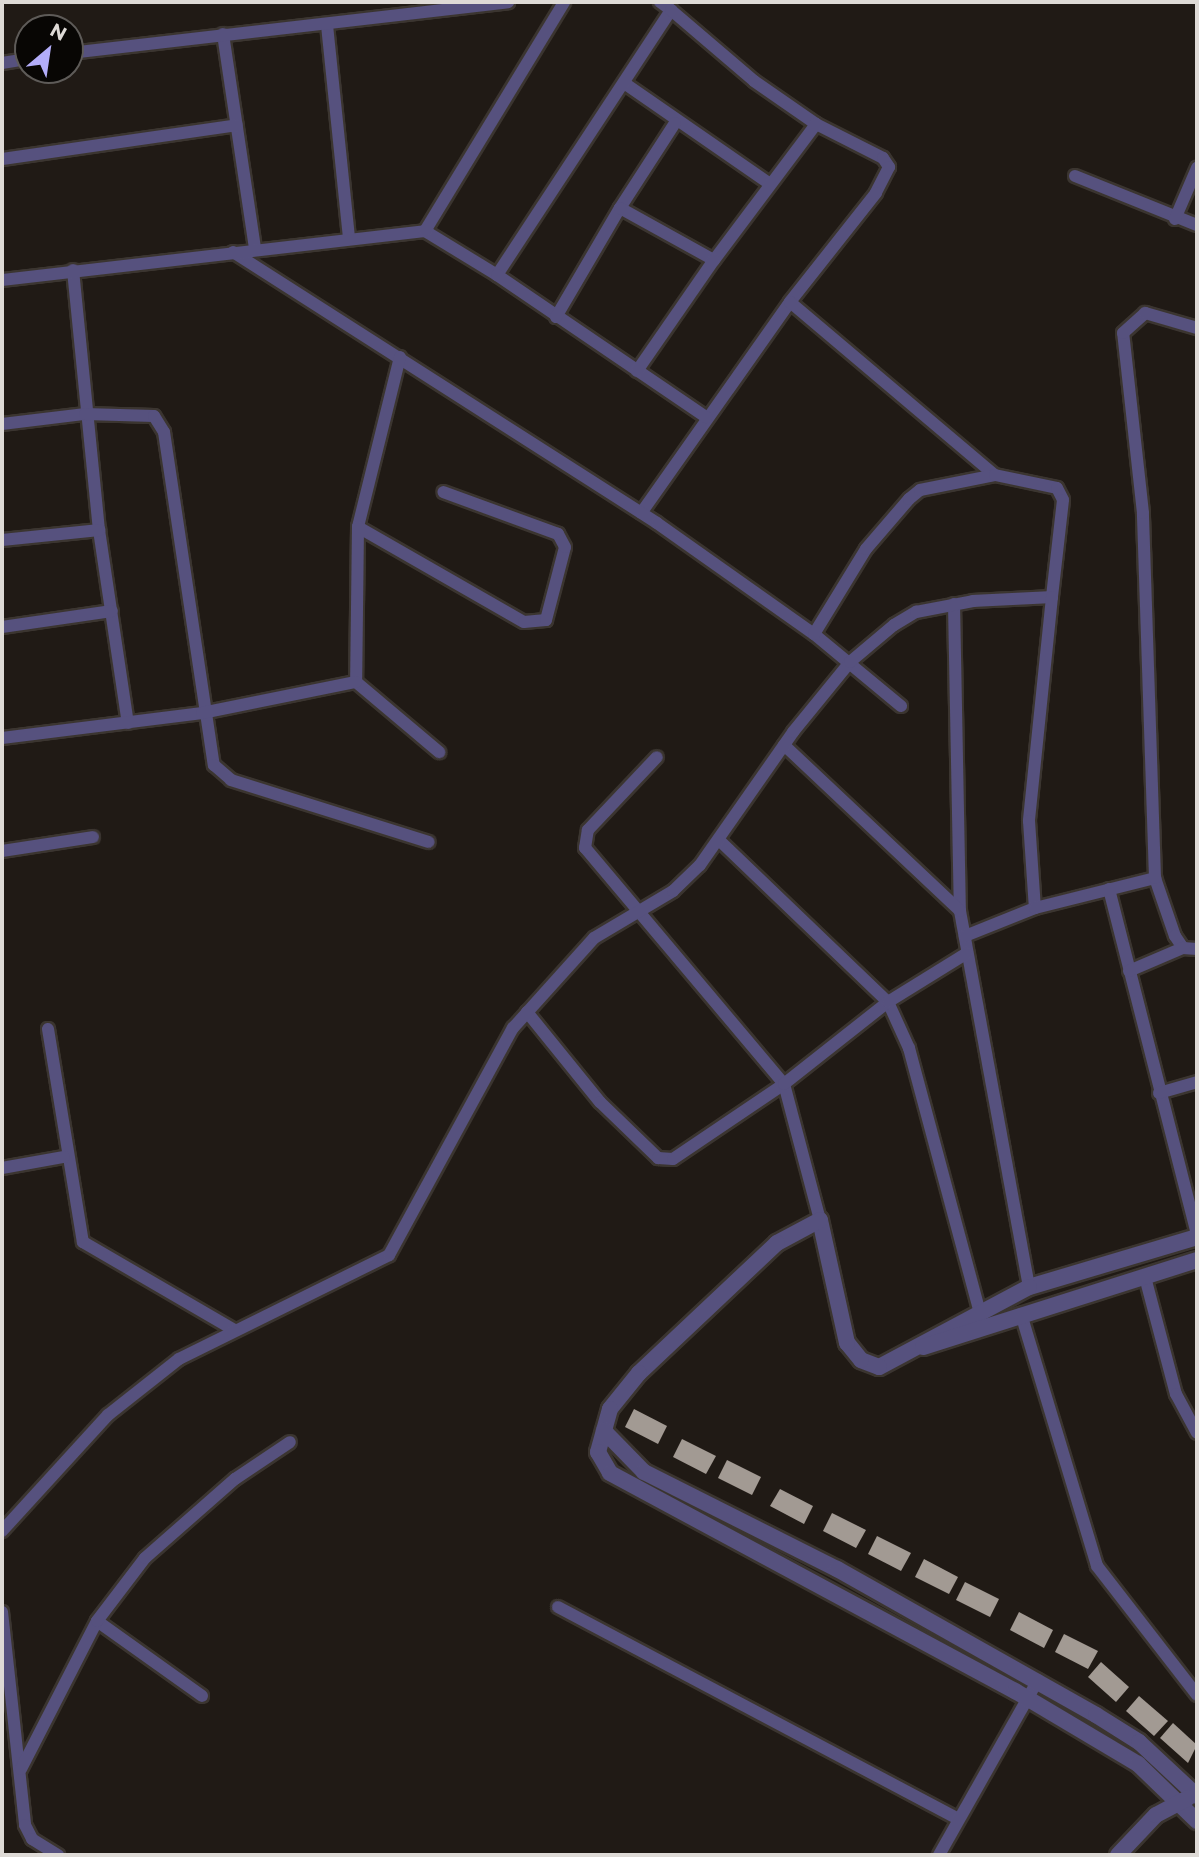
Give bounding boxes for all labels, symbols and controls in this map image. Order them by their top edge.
north arrow [14,14,84,84]
text: N [46,18,71,46]

